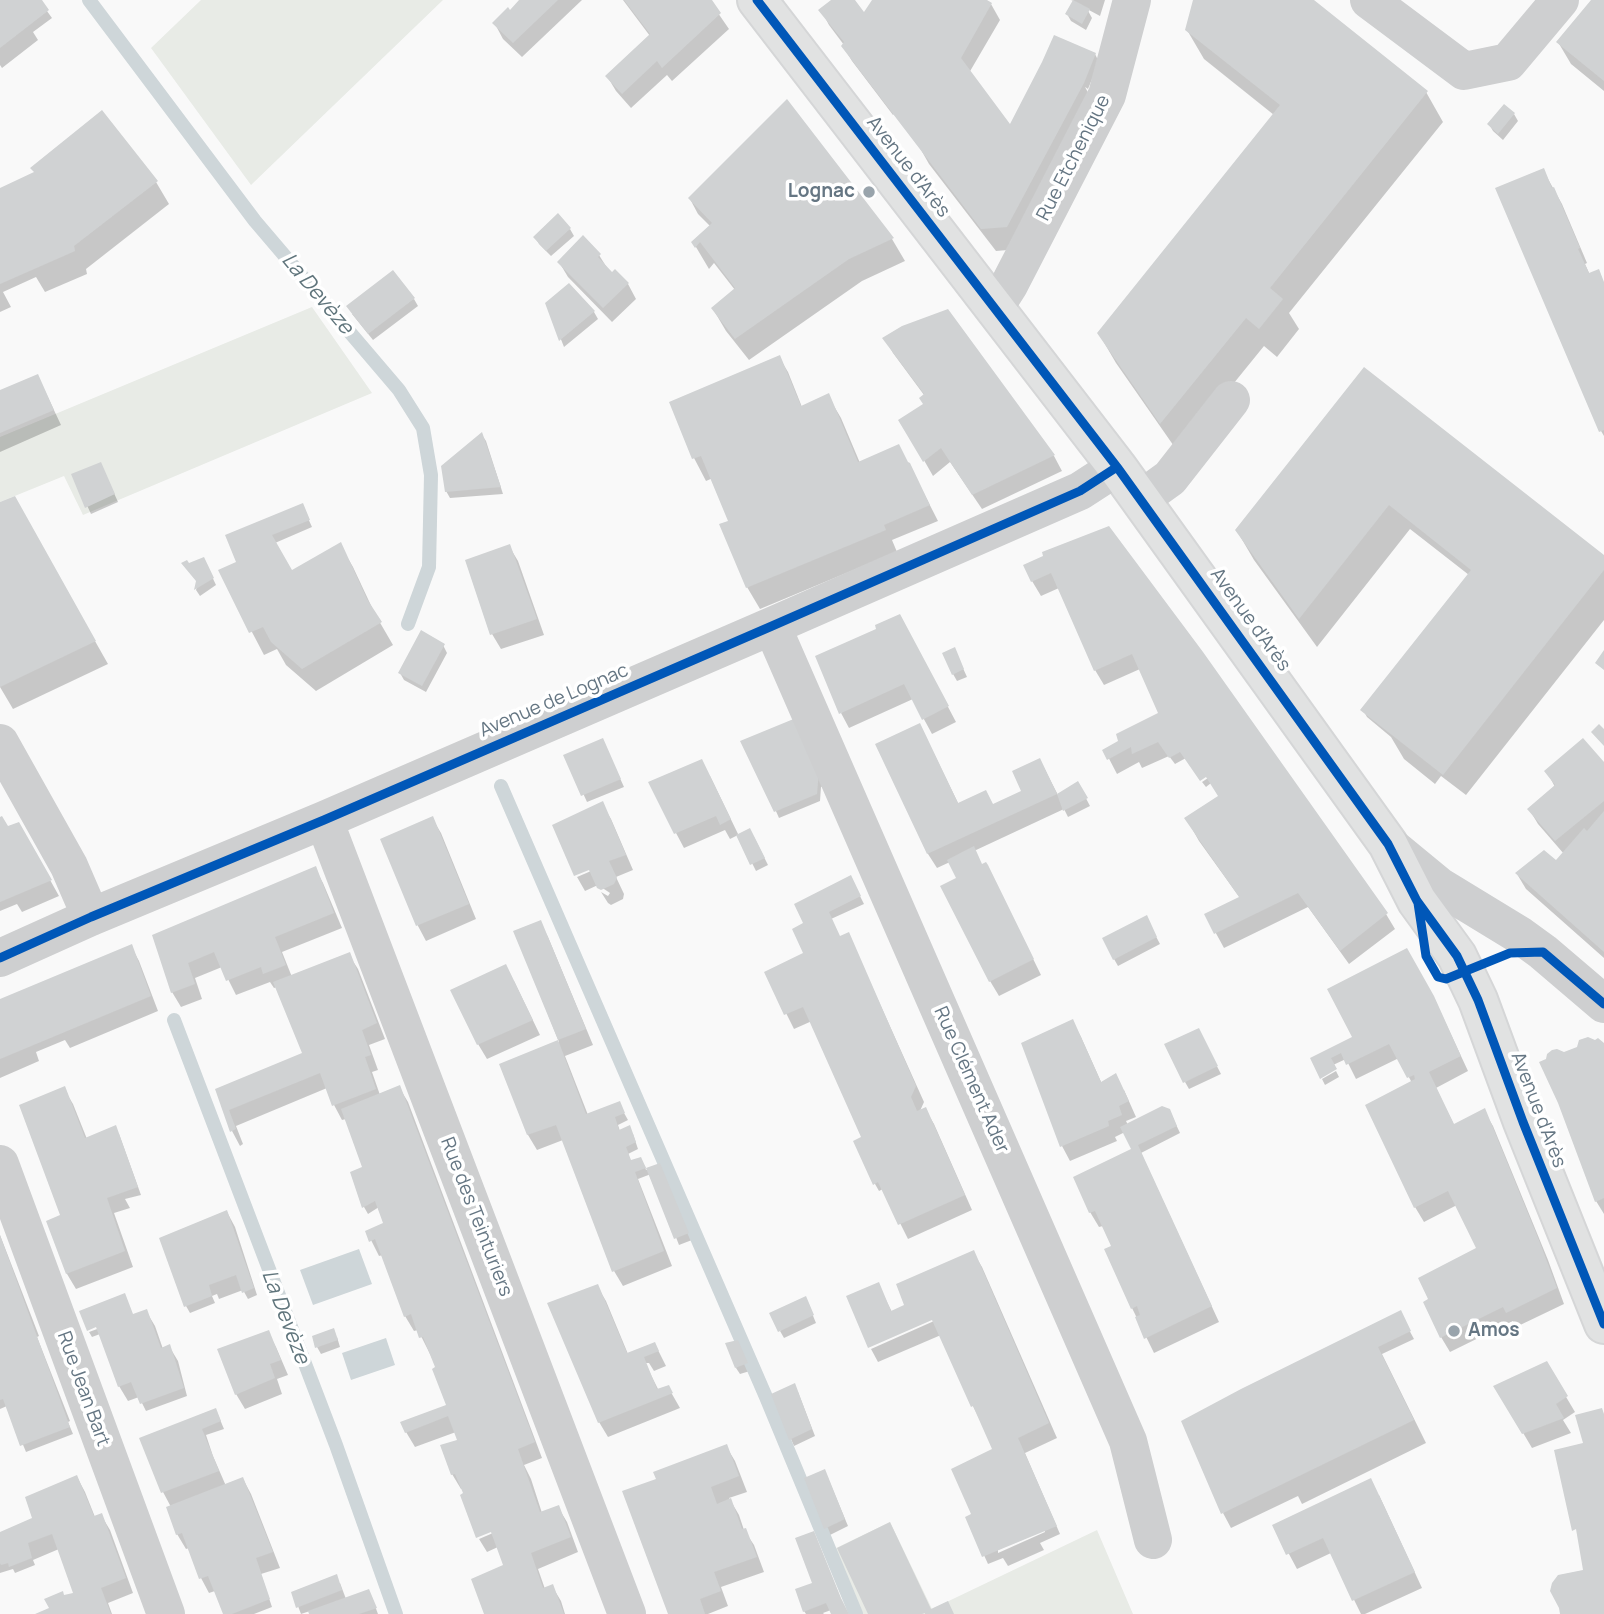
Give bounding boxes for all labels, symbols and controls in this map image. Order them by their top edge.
street label: Rue Etchenique [1032,91,1116,225]
street label: Avenue d'Arès [862,112,954,222]
place label: Lognac [788,181,855,203]
marker: Lognac [861,184,877,200]
water label: La Devèze [276,248,358,340]
street label: Avenue d'Arès [1205,564,1295,676]
street label: Avenue de Lognac [476,659,632,743]
street label: Rue Clément Ader [928,1003,1014,1157]
street label: Avenue d'Arès [1506,1049,1570,1171]
street label: Rue des Teinturiers [435,1134,517,1300]
water label: La Devèze [256,1267,314,1367]
place label: Amos [1468,1320,1519,1342]
marker: Amos [1446,1323,1462,1339]
street label: Rue Jean Bart [52,1329,114,1449]

